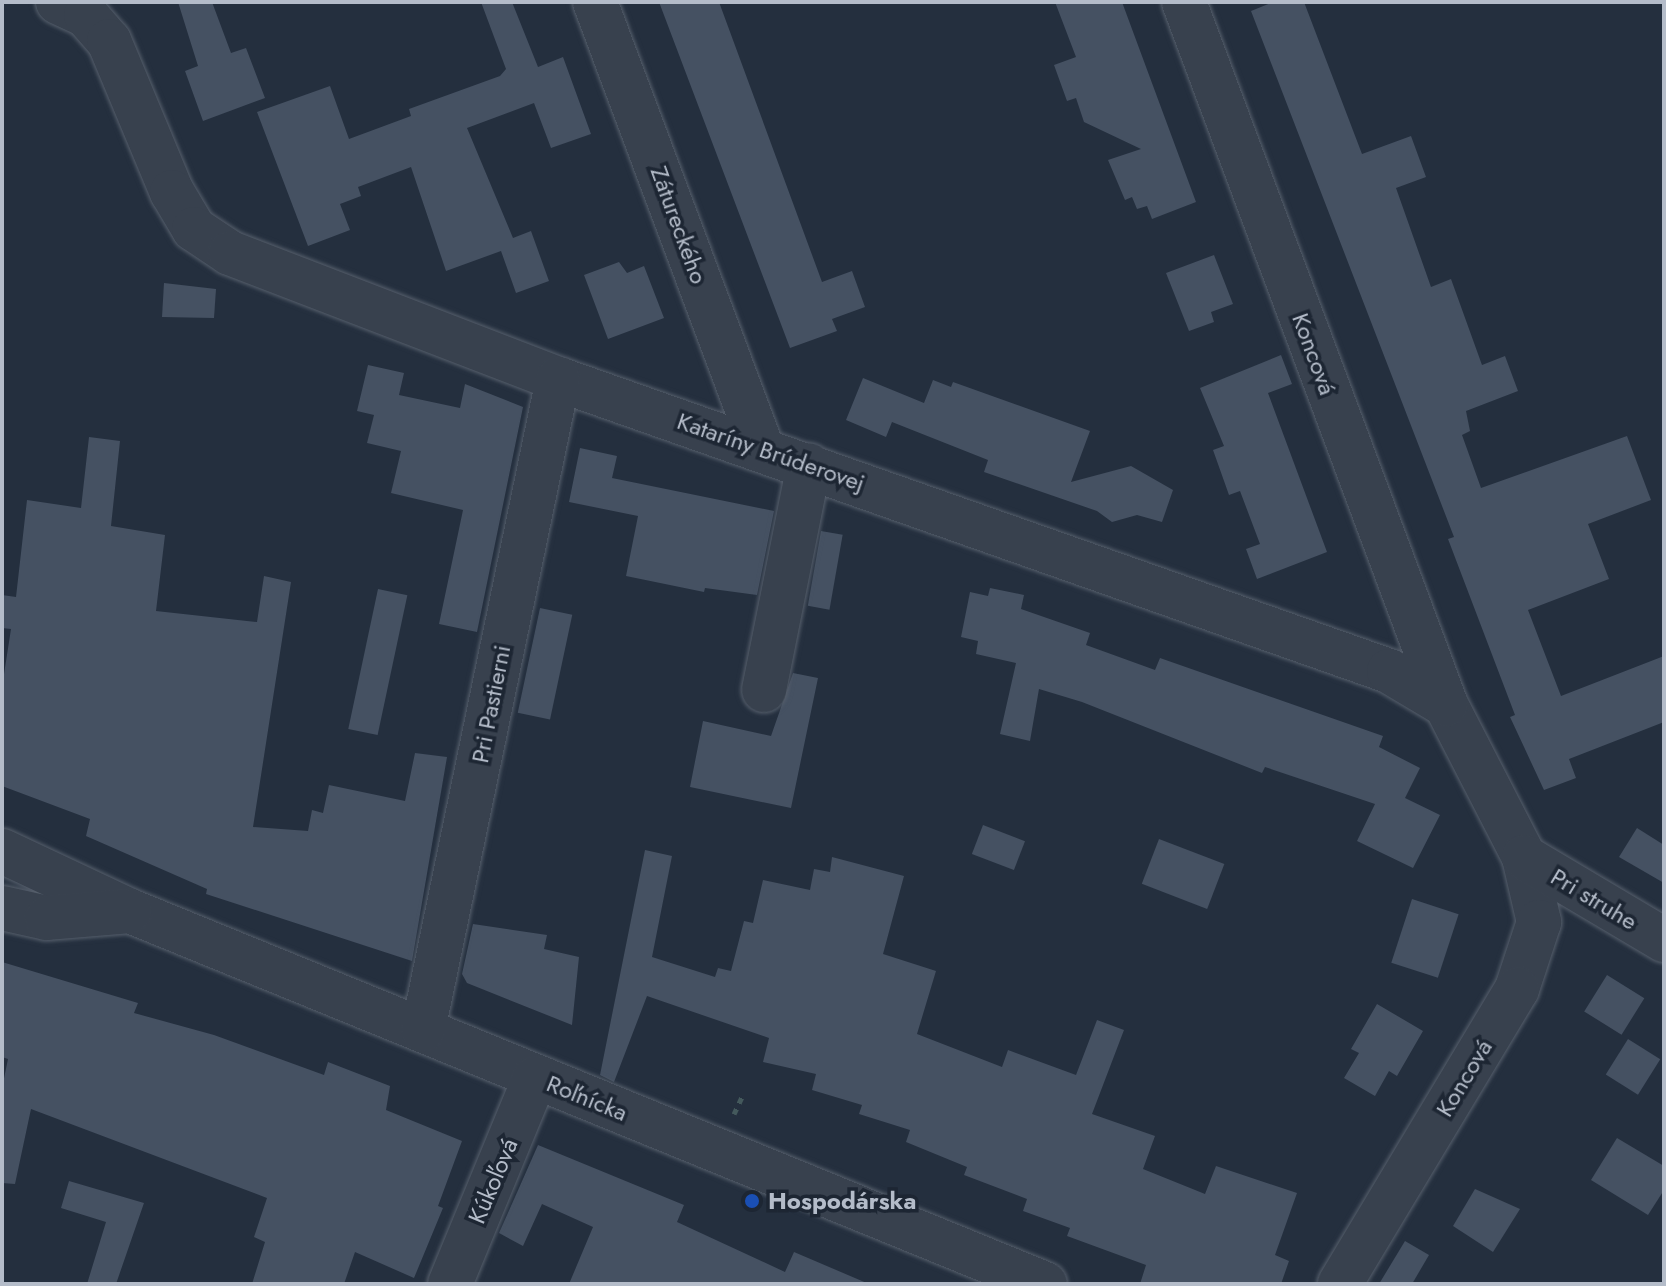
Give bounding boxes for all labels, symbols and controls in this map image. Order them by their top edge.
street label: Zátureckého [644,162,714,288]
street label: Koncová [1286,309,1342,399]
street label: Kataríny Brúderovej [673,406,869,498]
street label: Pri Pastierni [465,643,517,765]
street label: Pri struhe [1546,862,1642,936]
street label: Koncová [1430,1034,1498,1122]
street label: Roľnícka [542,1069,632,1127]
street label: Kúkoľová [462,1134,524,1228]
place label: Hospodárska [768,1187,916,1215]
marker: Hospodárska [743,1192,761,1210]

